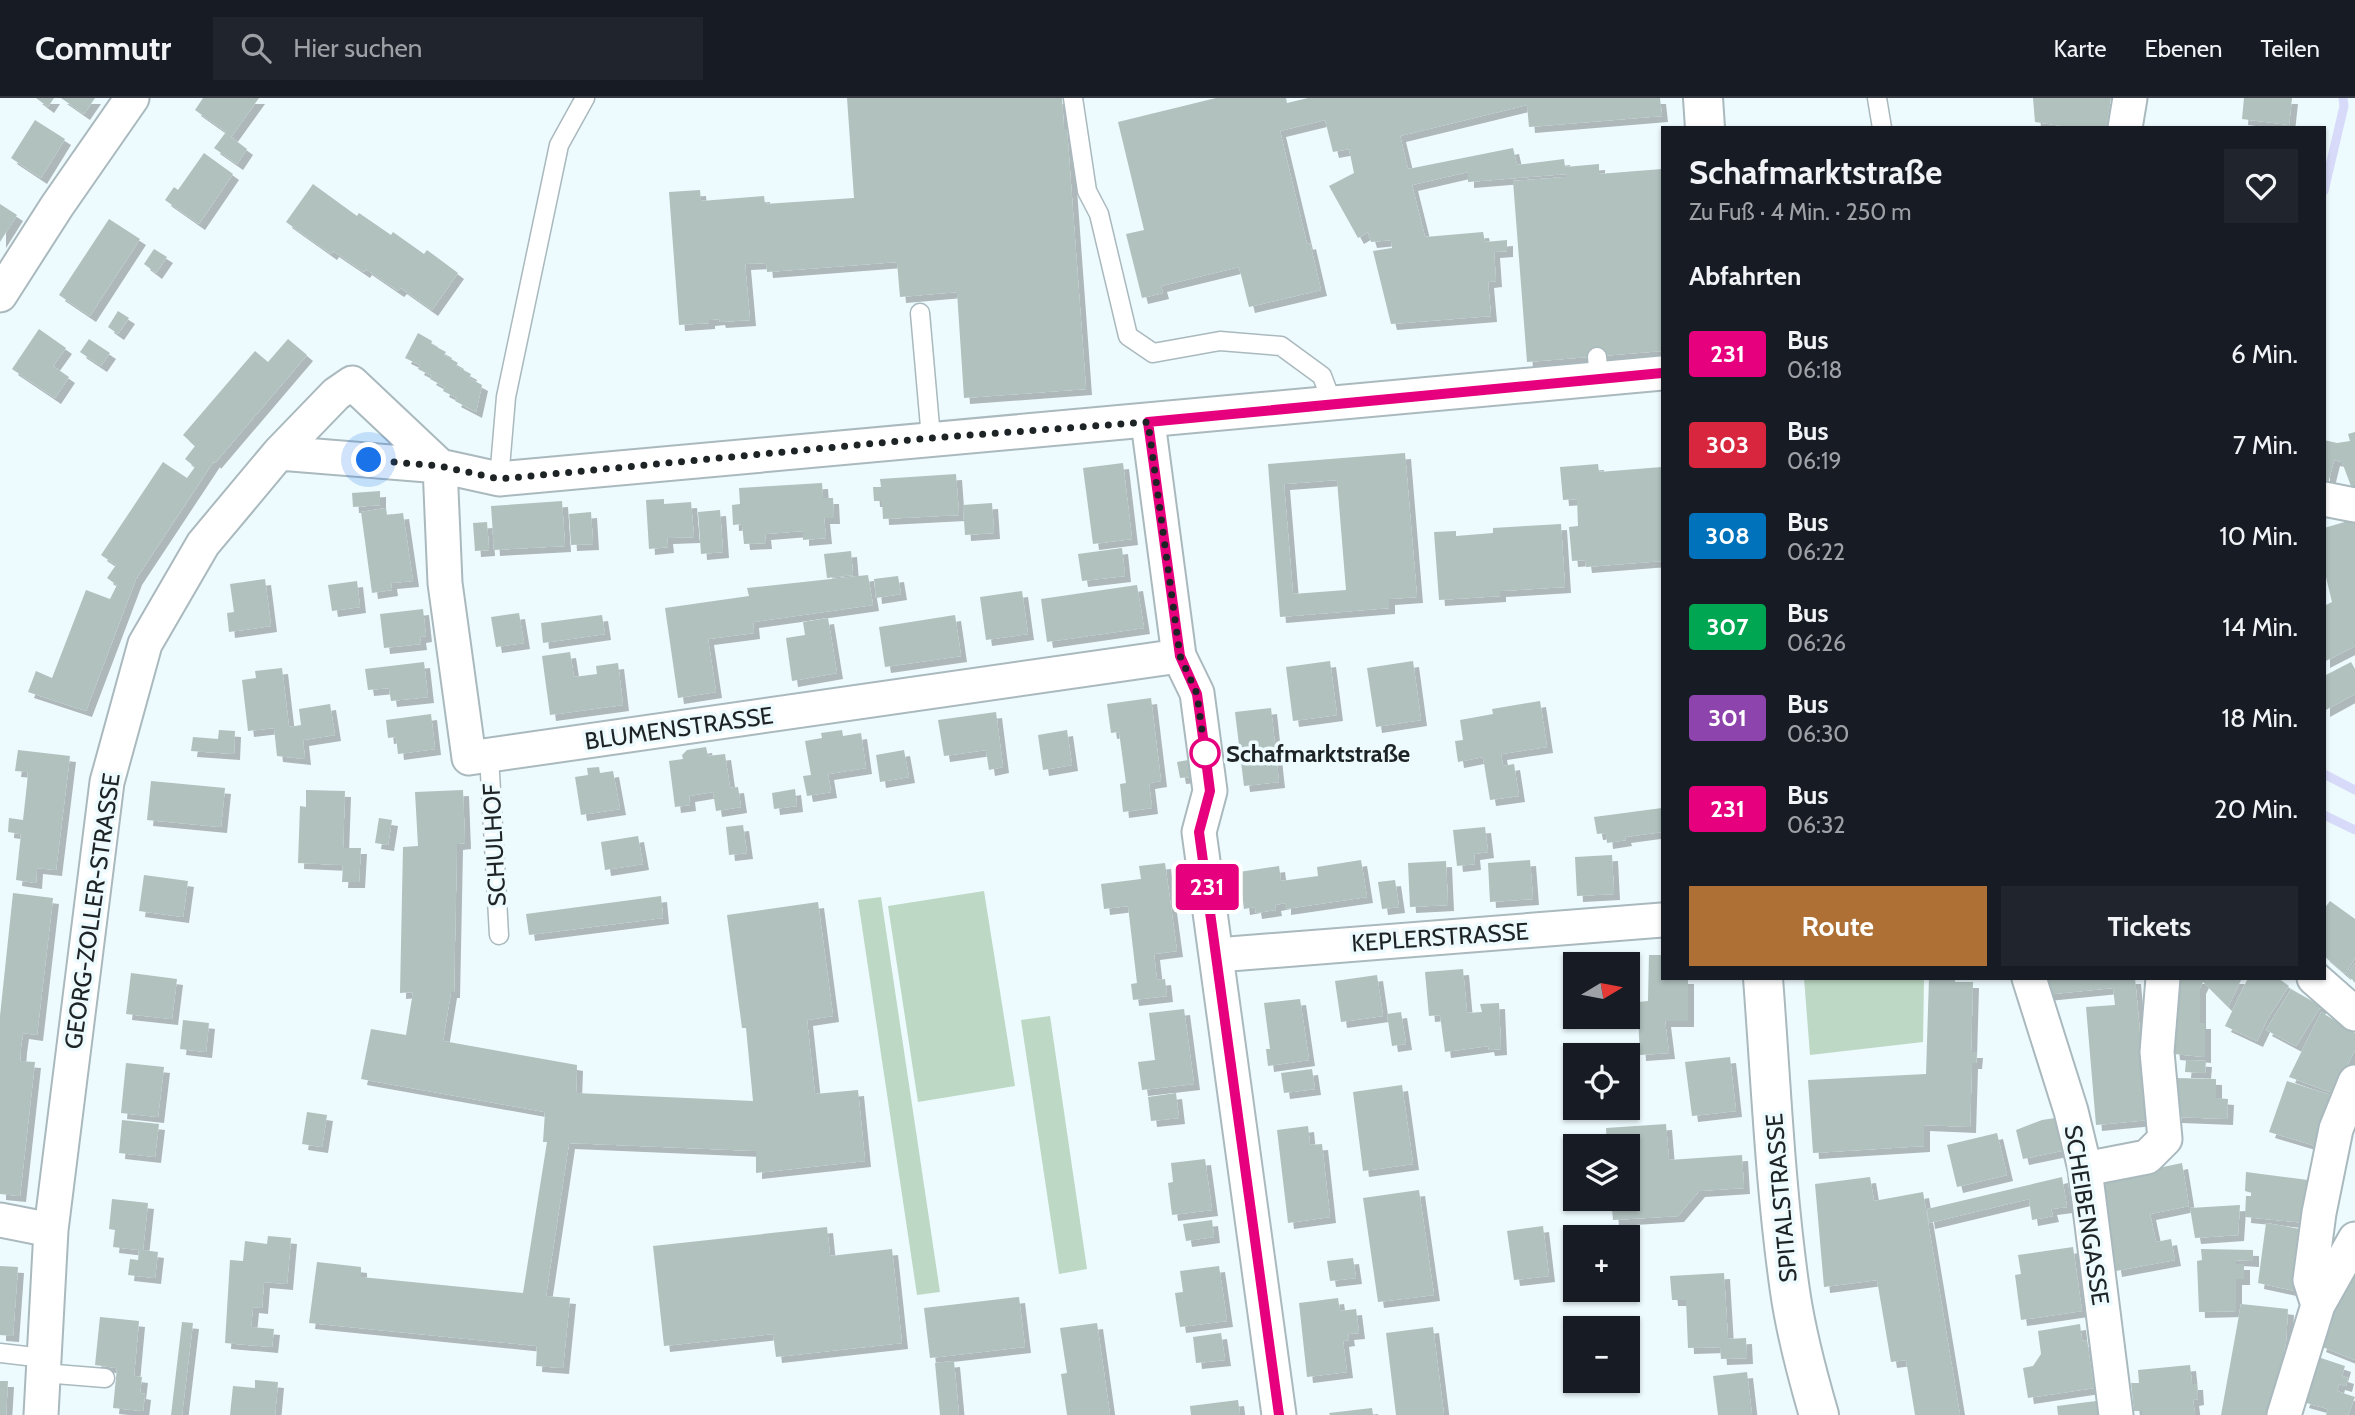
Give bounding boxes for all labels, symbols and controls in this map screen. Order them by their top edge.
search box [213,17,703,80]
text: Commutr [35,28,171,68]
icon: search [237,29,275,67]
text: Hier suchen [293,32,422,64]
text: Karte [2053,34,2106,63]
text: Ebenen [2144,34,2222,63]
text: Teilen [2260,34,2320,63]
button: heart [2224,149,2298,223]
text: Schafmarktstraße [1689,152,1942,192]
text: Zu Fuß · 4 Min. · 250 m [1689,198,1912,226]
text: Abfahrten [1689,260,1801,292]
text: Bus [1787,324,1828,356]
text: 6 Min. [2231,338,2298,370]
text: 231 [1710,339,1745,368]
text: 06:18 [1787,356,1842,384]
text: Bus [1787,415,1828,447]
text: 7 Min. [2233,429,2298,461]
text: 303 [1706,430,1749,459]
your location [351,442,386,477]
text: 06:19 [1787,447,1841,475]
text: Bus [1787,506,1828,538]
text: 10 Min. [2219,520,2298,552]
text: 308 [1705,521,1750,550]
text: 06:22 [1787,538,1845,566]
text: Bus [1787,597,1828,629]
text: 14 Min. [2222,611,2298,643]
text: 307 [1706,612,1749,641]
text: 06:26 [1787,629,1846,657]
text: Bus [1787,688,1828,720]
street label: BLUMENSTRASSE [583,700,775,756]
text: 18 Min. [2222,702,2298,734]
text: 301 [1708,703,1747,732]
text: 06:30 [1787,720,1849,748]
marker: Schafmarktstraße [1190,738,1220,768]
place label: Schafmarktstraße [1226,739,1410,768]
street label: GEORG-ZOLLER-STRASSE [58,771,126,1051]
text: Bus [1787,779,1828,811]
street label: SCHULHOF [476,782,512,907]
text: 20 Min. [2214,793,2298,825]
text: 231 [1710,794,1745,823]
text: 06:32 [1787,811,1845,839]
line badge: 231 [1167,864,1247,910]
text: 231 [1190,872,1224,901]
button: Route [1689,886,1987,966]
button: Tickets [2001,886,2298,966]
street label: KEPLERSTRASSE [1350,916,1530,958]
north arrow [1563,952,1640,1029]
map controls [1563,952,1640,1393]
button: locate [1563,1043,1640,1120]
street label: SPITALSTRASSE [1759,1112,1803,1284]
street label: SCHEIBENGASSE [2058,1123,2116,1307]
button: layers [1563,1134,1640,1211]
button: + [1563,1225,1640,1302]
button: − [1563,1316,1640,1393]

